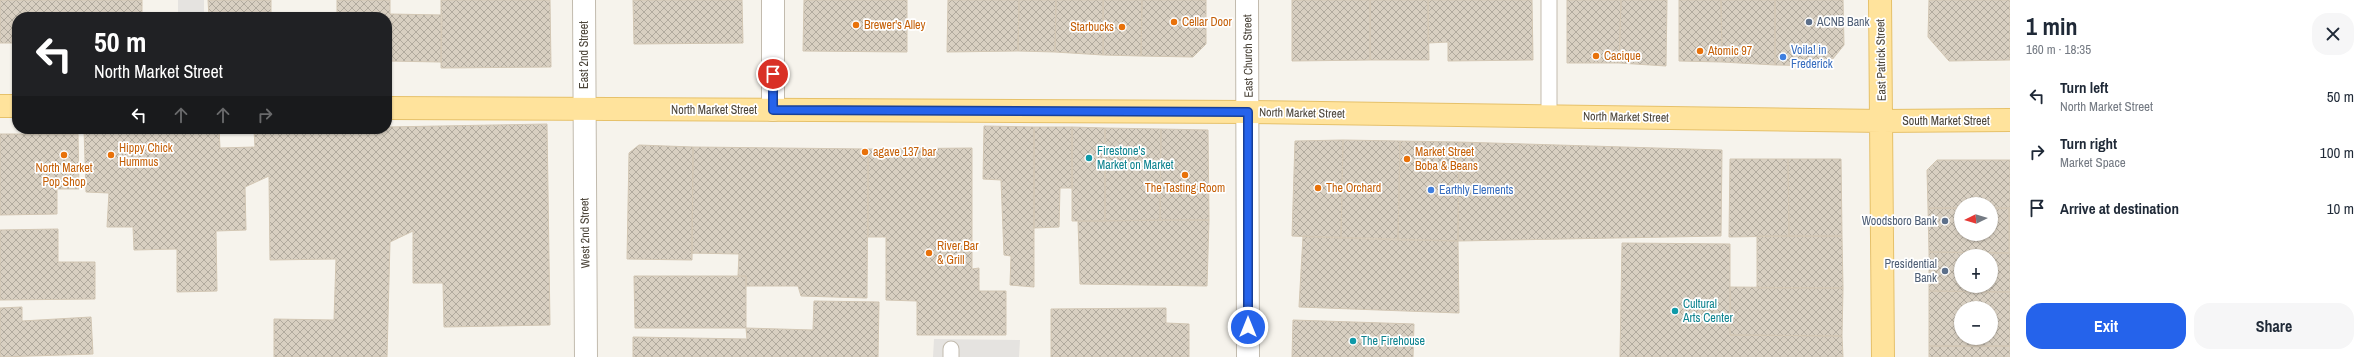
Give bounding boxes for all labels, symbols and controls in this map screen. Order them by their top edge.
text: 1 min [2026,10,2077,42]
button: close [2312,13,2354,55]
place label: Cellar Door [1182,14,1232,30]
street label: East Church Street [1239,14,1257,98]
place label: ACNB Bank [1816,14,1870,30]
place label: Brewer's Alley [864,17,926,33]
marker: Cellar Door [1169,17,1179,27]
marker: ACNB Bank [1804,17,1814,27]
place label: Starbucks [1070,19,1114,35]
street label: East Patrick Street [1872,19,1890,101]
marker: Brewer's Alley [851,20,861,30]
street label: East 2nd Street [576,21,592,89]
marker: Starbucks [1117,22,1127,32]
text: 50 m [94,23,146,61]
icon: left [28,28,80,80]
text: 160 m · 18:35 [2026,41,2091,58]
place label: Voila! in Frederick [1791,42,1833,72]
place label: Atomic 97 [1707,43,1753,59]
marker: Atomic 97 [1695,46,1705,56]
place label: Cacique [1604,48,1641,64]
marker: Cacique [1591,51,1601,61]
marker: Voila! in Frederick [1778,52,1788,62]
pin [756,57,790,91]
text: North Market Street [94,59,223,84]
icon: arrive [762,63,784,85]
text: Turn left [2060,77,2108,98]
icon: left [2026,85,2048,107]
text: 50 m [2327,86,2354,107]
text: North Market Street [2060,98,2153,115]
street label: North Market Street [671,102,757,118]
icon: left [128,104,150,126]
icon: ahead [170,104,192,126]
icon: ahead [212,104,234,126]
icon: right [254,104,276,126]
street label: North Market Street [1259,104,1345,122]
street label: North Market Street [1583,108,1669,126]
street label: South Market Street [1902,113,1990,129]
text: Turn right [2060,133,2117,154]
place label: Hippy Chick Hummus [119,140,173,170]
icon: right [2026,141,2048,163]
text: 100 m [2320,142,2354,163]
place label: Firestone's Market on Market [1097,143,1174,173]
place label: agave 137 bar [873,144,937,160]
place label: Market Street Boba & Beans [1415,144,1478,174]
marker: agave 137 bar [860,147,870,157]
marker: North Market Pop Shop [59,150,69,160]
marker: Hippy Chick Hummus [106,150,116,160]
marker: Firestone's Market on Market [1084,153,1094,163]
marker: Market Street Boba & Beans [1402,154,1412,164]
text: Market Space [2060,154,2126,171]
place label: North Market Pop Shop [36,160,93,190]
marker: The Tasting Room [1180,170,1190,180]
place label: The Tasting Room [1145,180,1225,196]
place label: The Orchard [1326,180,1381,196]
place label: Earthly Elements [1439,182,1513,198]
marker: The Orchard [1313,183,1323,193]
marker: Earthly Elements [1426,185,1436,195]
street label: West 2nd Street [576,197,594,268]
north arrow [1954,197,1998,241]
map controls [1954,197,1998,345]
icon: arrive [2026,197,2048,219]
text: Arrive at destination [2060,198,2179,219]
text: 10 m [2327,198,2354,219]
place label: Woodsboro Bank [1862,213,1937,229]
marker: Woodsboro Bank [1940,216,1950,226]
place label: River Bar & Grill [937,238,979,268]
marker: River Bar & Grill [924,248,934,258]
button: + [1954,249,1998,293]
place label: Presidential Bank [1884,256,1937,286]
marker: Presidential Bank [1940,266,1950,276]
place label: Cultural Arts Center [1682,296,1733,326]
button: − [1954,301,1998,345]
button: Exit [2026,303,2186,349]
button: Share [2194,303,2354,349]
position arrow [1227,306,1269,348]
marker: Cultural Arts Center [1670,306,1680,316]
place label: The Firehouse [1361,333,1425,349]
marker: The Firehouse [1348,336,1358,346]

